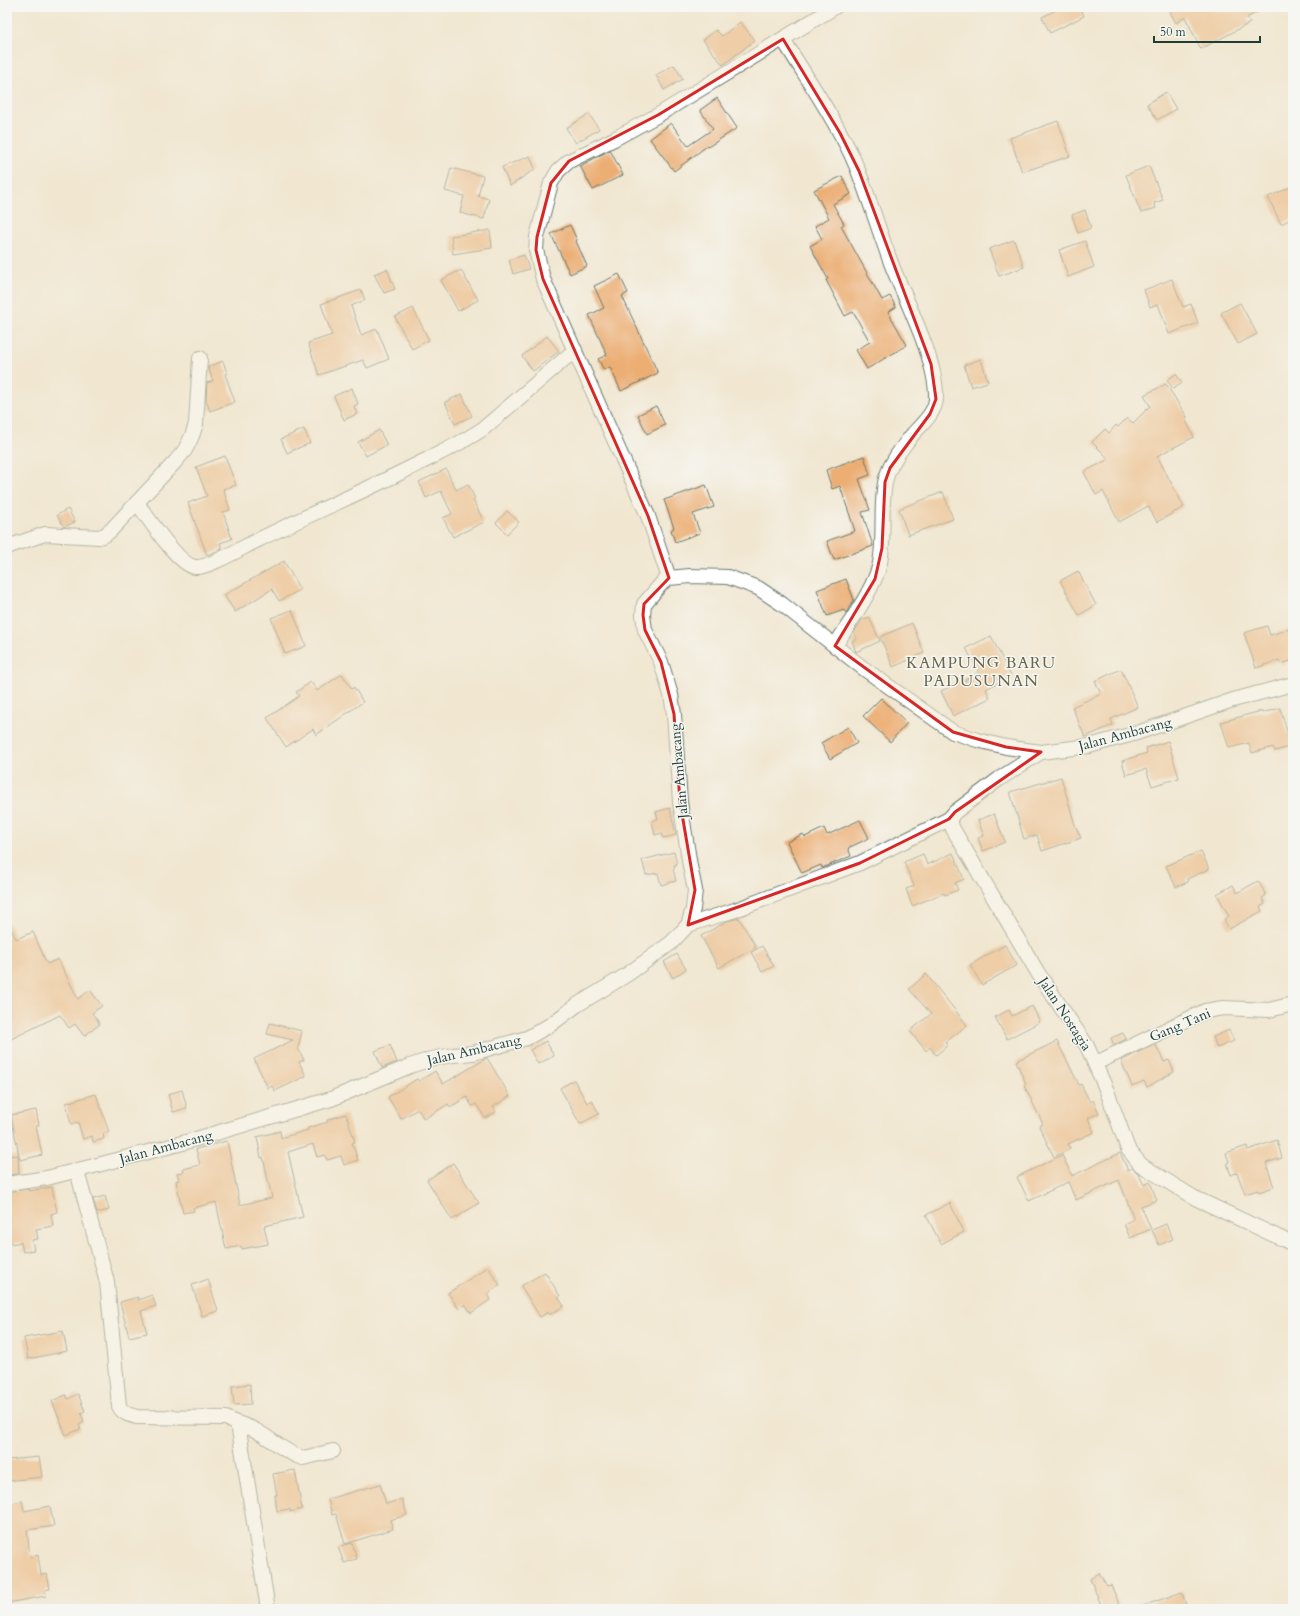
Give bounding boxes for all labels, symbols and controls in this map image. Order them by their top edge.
scale bar [1154,18,1260,44]
text: 50 m [1160,24,1187,40]
district label: KAMPUNG BARU PADUSUNAN [906,652,1056,692]
street label: Jalan Ambacang [1074,712,1174,756]
street label: Jalan Ambacang [665,722,693,821]
street label: Jalan Nostagia [1033,972,1096,1055]
street label: Gang Tani [1146,1004,1214,1046]
street label: Jalan Ambacang [423,1030,523,1070]
street label: Jalan Ambacang [115,1125,215,1169]

